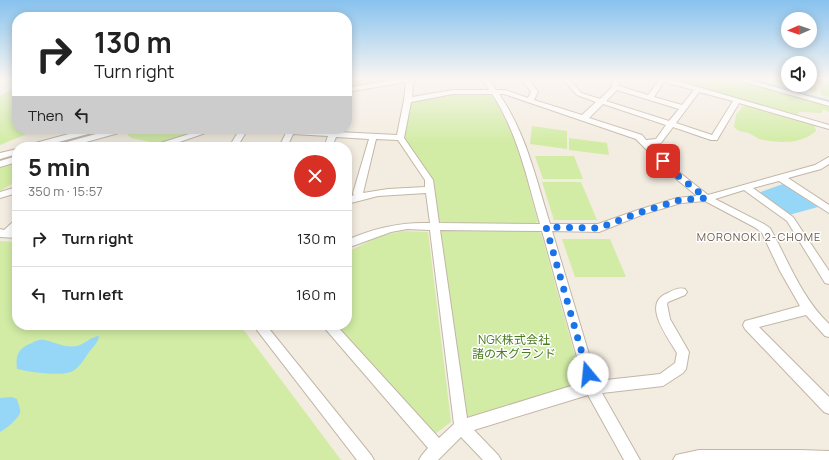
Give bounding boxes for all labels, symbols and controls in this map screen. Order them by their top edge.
north arrow [781,12,817,48]
map controls [781,12,817,92]
text: 130 m [94,23,172,61]
icon: right [28,28,80,80]
button: sound [781,56,817,92]
text: Turn right [94,59,175,83]
icon: left [71,104,93,126]
text: Then [28,105,63,126]
pin [646,144,680,178]
text: 5 min [28,150,90,183]
icon: arrive [652,150,674,172]
button: close [294,155,336,197]
text: 350 m · 15:57 [28,182,103,200]
icon: right [28,228,50,250]
text: Turn right [62,228,133,249]
text: 130 m [297,228,336,249]
district label: MORONOKI 2-CHOME [697,229,821,244]
icon: left [28,284,50,306]
text: Turn left [62,284,124,305]
text: 160 m [296,284,336,305]
park label: NGK株式会社 諸の木グランド [472,331,556,362]
position arrow [567,353,609,395]

